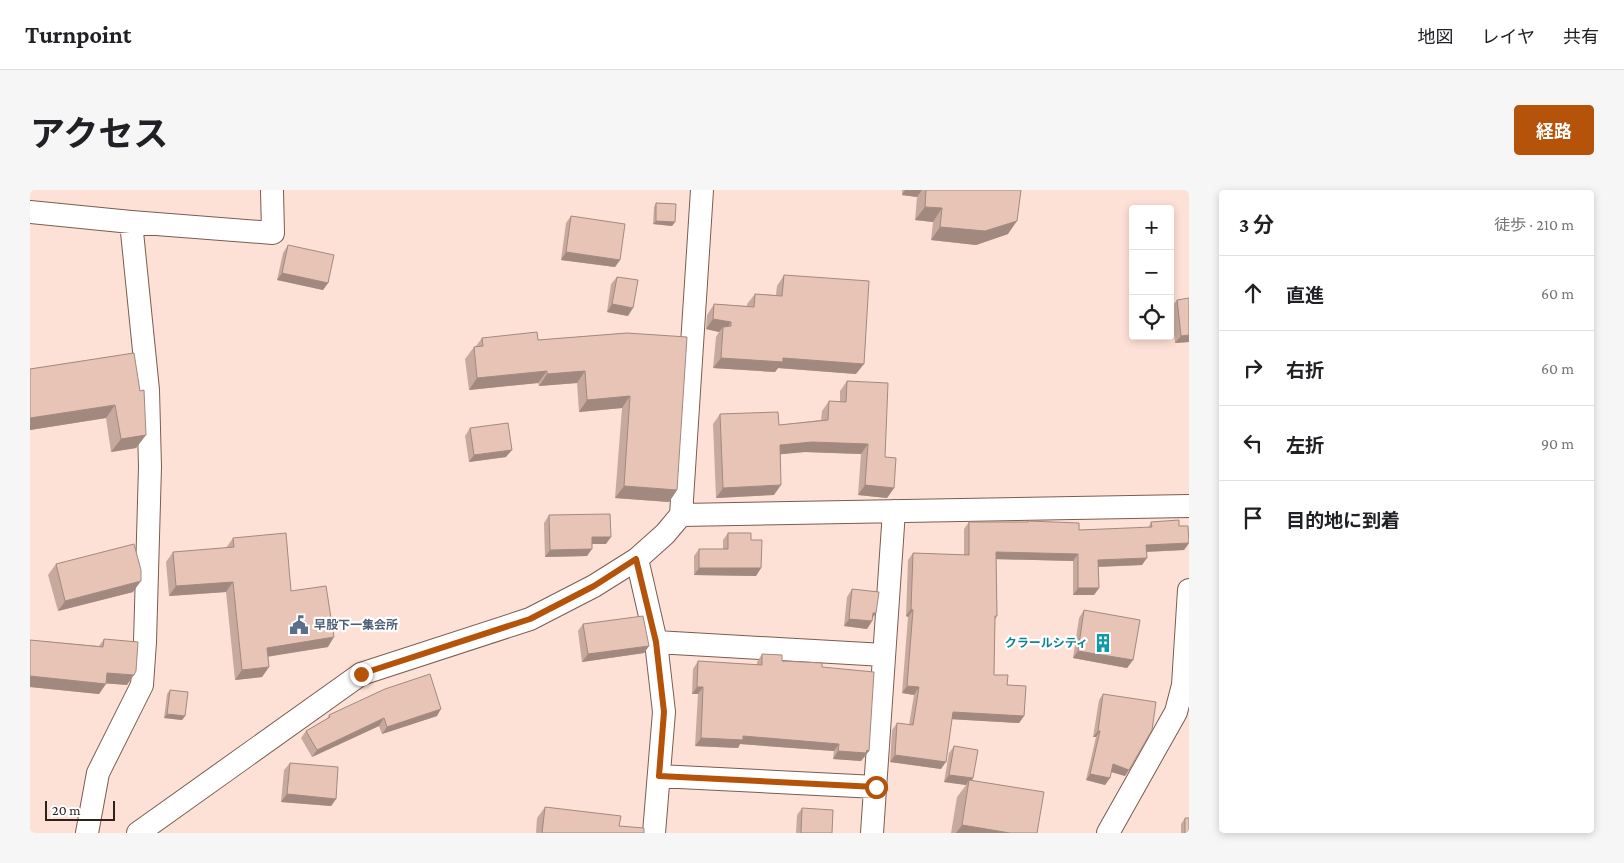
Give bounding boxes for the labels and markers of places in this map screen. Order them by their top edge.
public building icon: 早股下一集会所 [288,614,310,636]
place label: 早股下一集会所 [314,618,398,632]
building icon: クラールシティ [1092,632,1114,654]
place label: クラールシティ [1005,636,1088,650]

